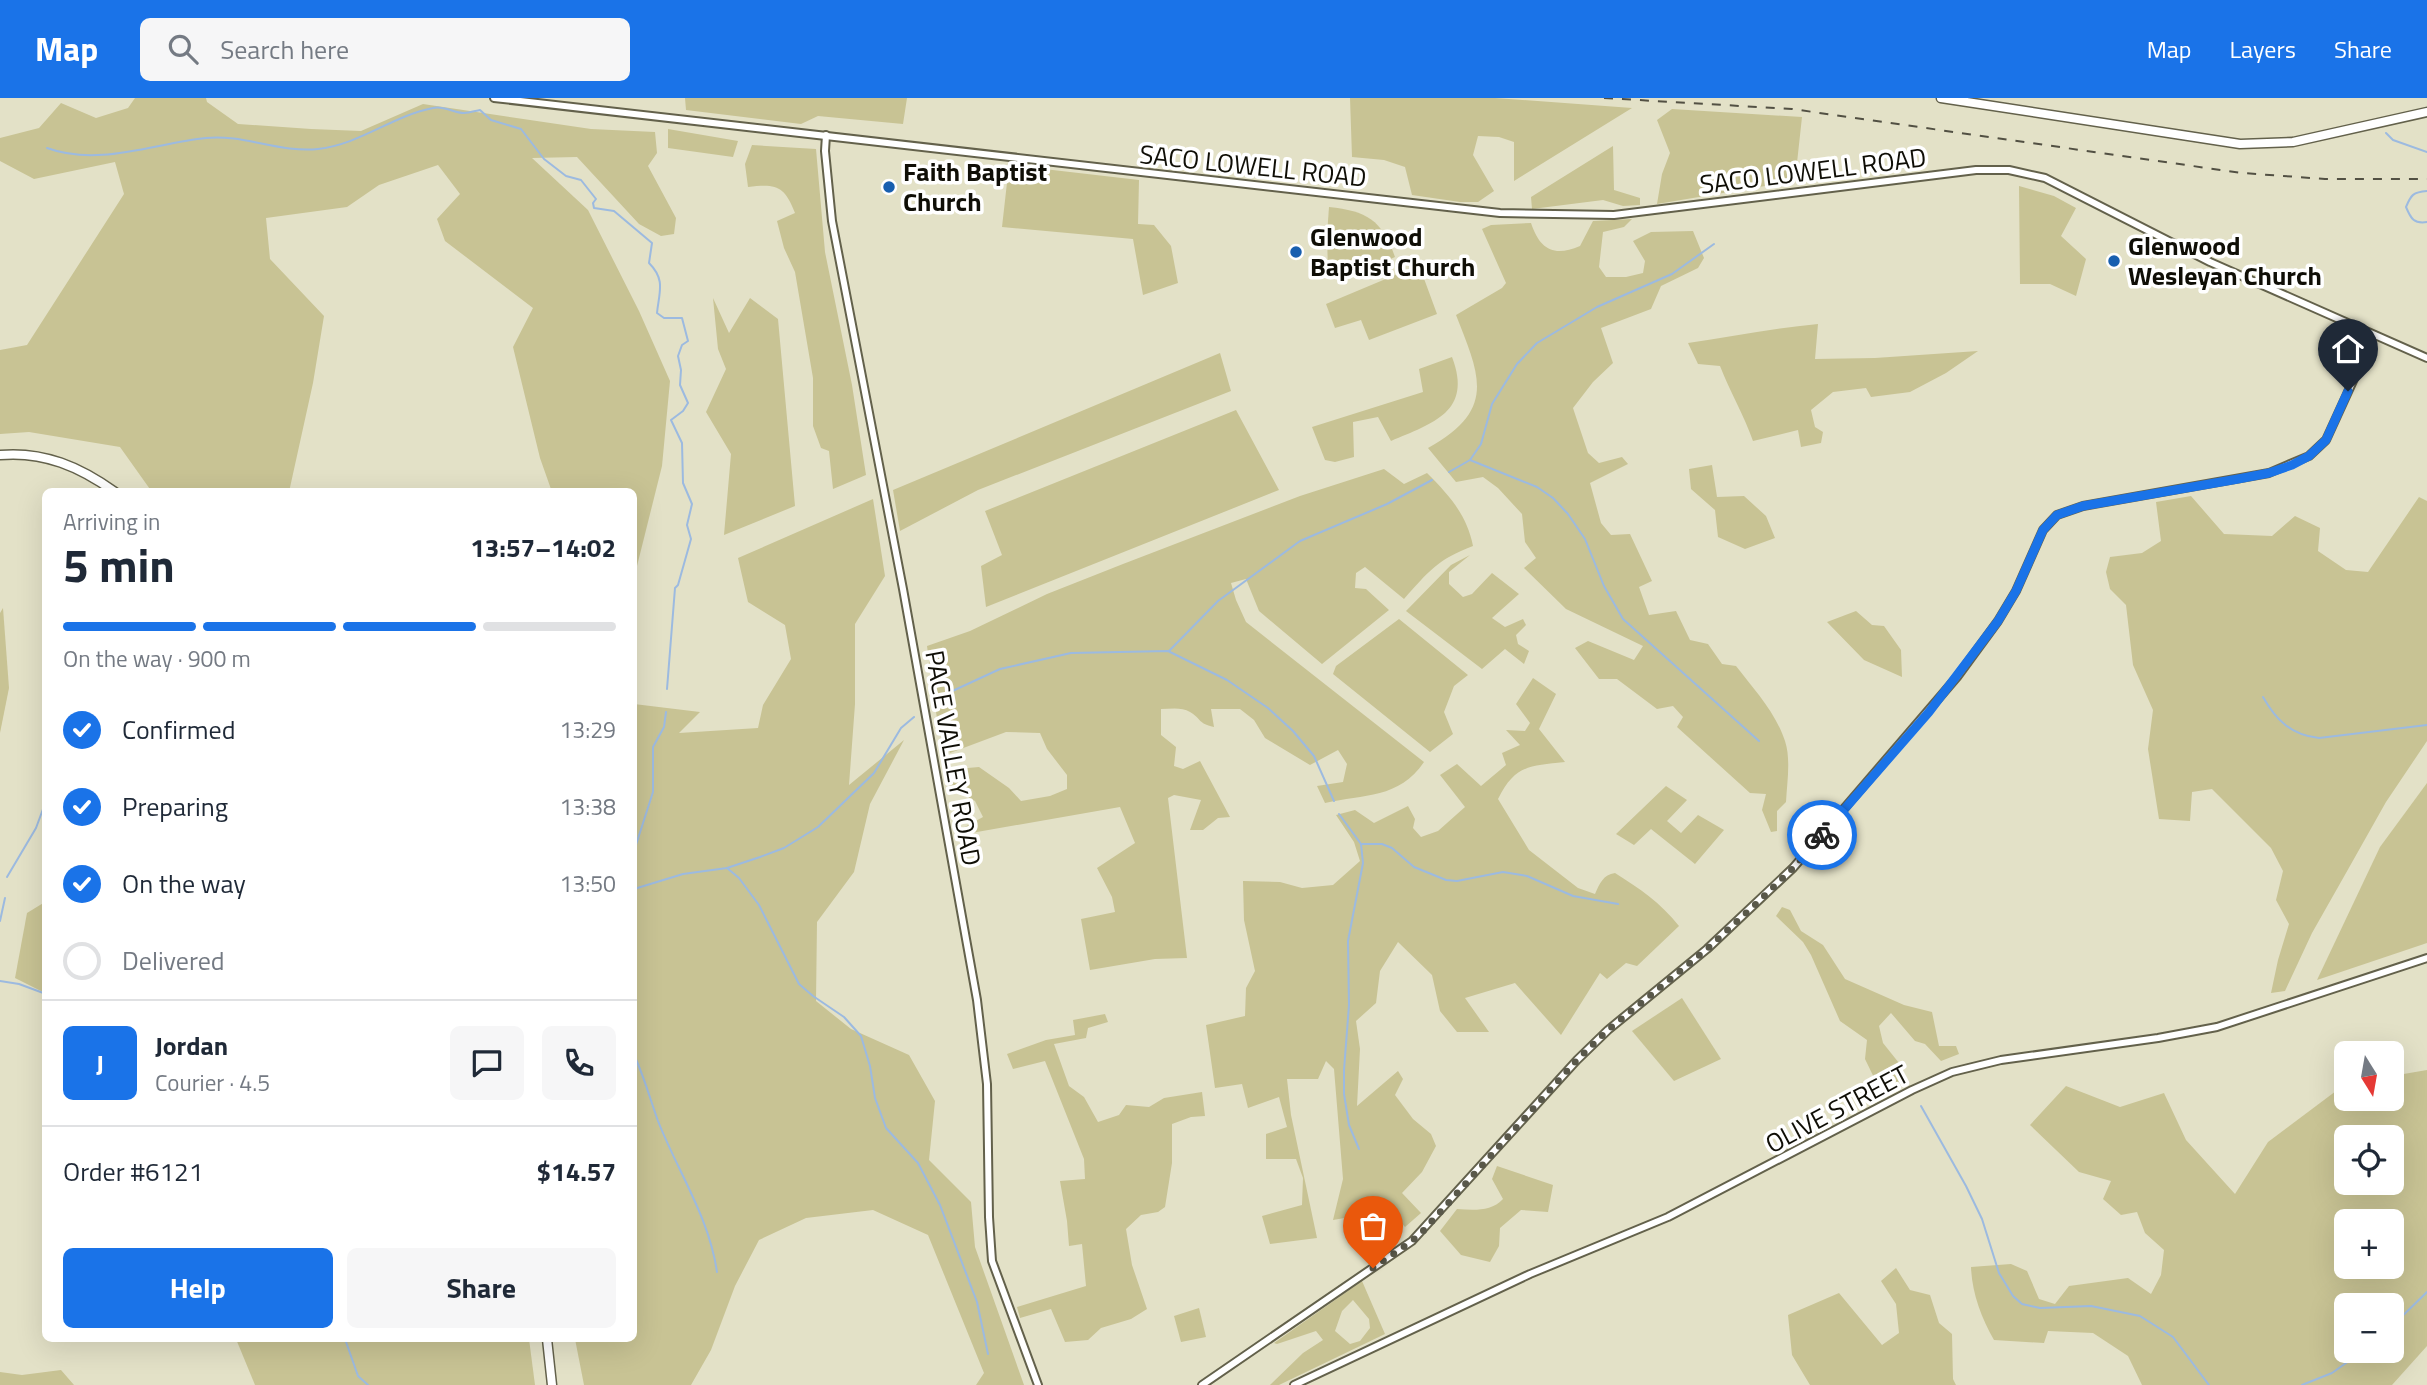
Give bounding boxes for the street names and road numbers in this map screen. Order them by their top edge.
street label: SACO LOWELL ROAD [1138,134,1368,197]
street label: SACO LOWELL ROAD [1697,137,1928,204]
street label: PACE VALLEY ROAD [915,647,992,869]
street label: OLIVE STREET [1758,1054,1916,1163]

